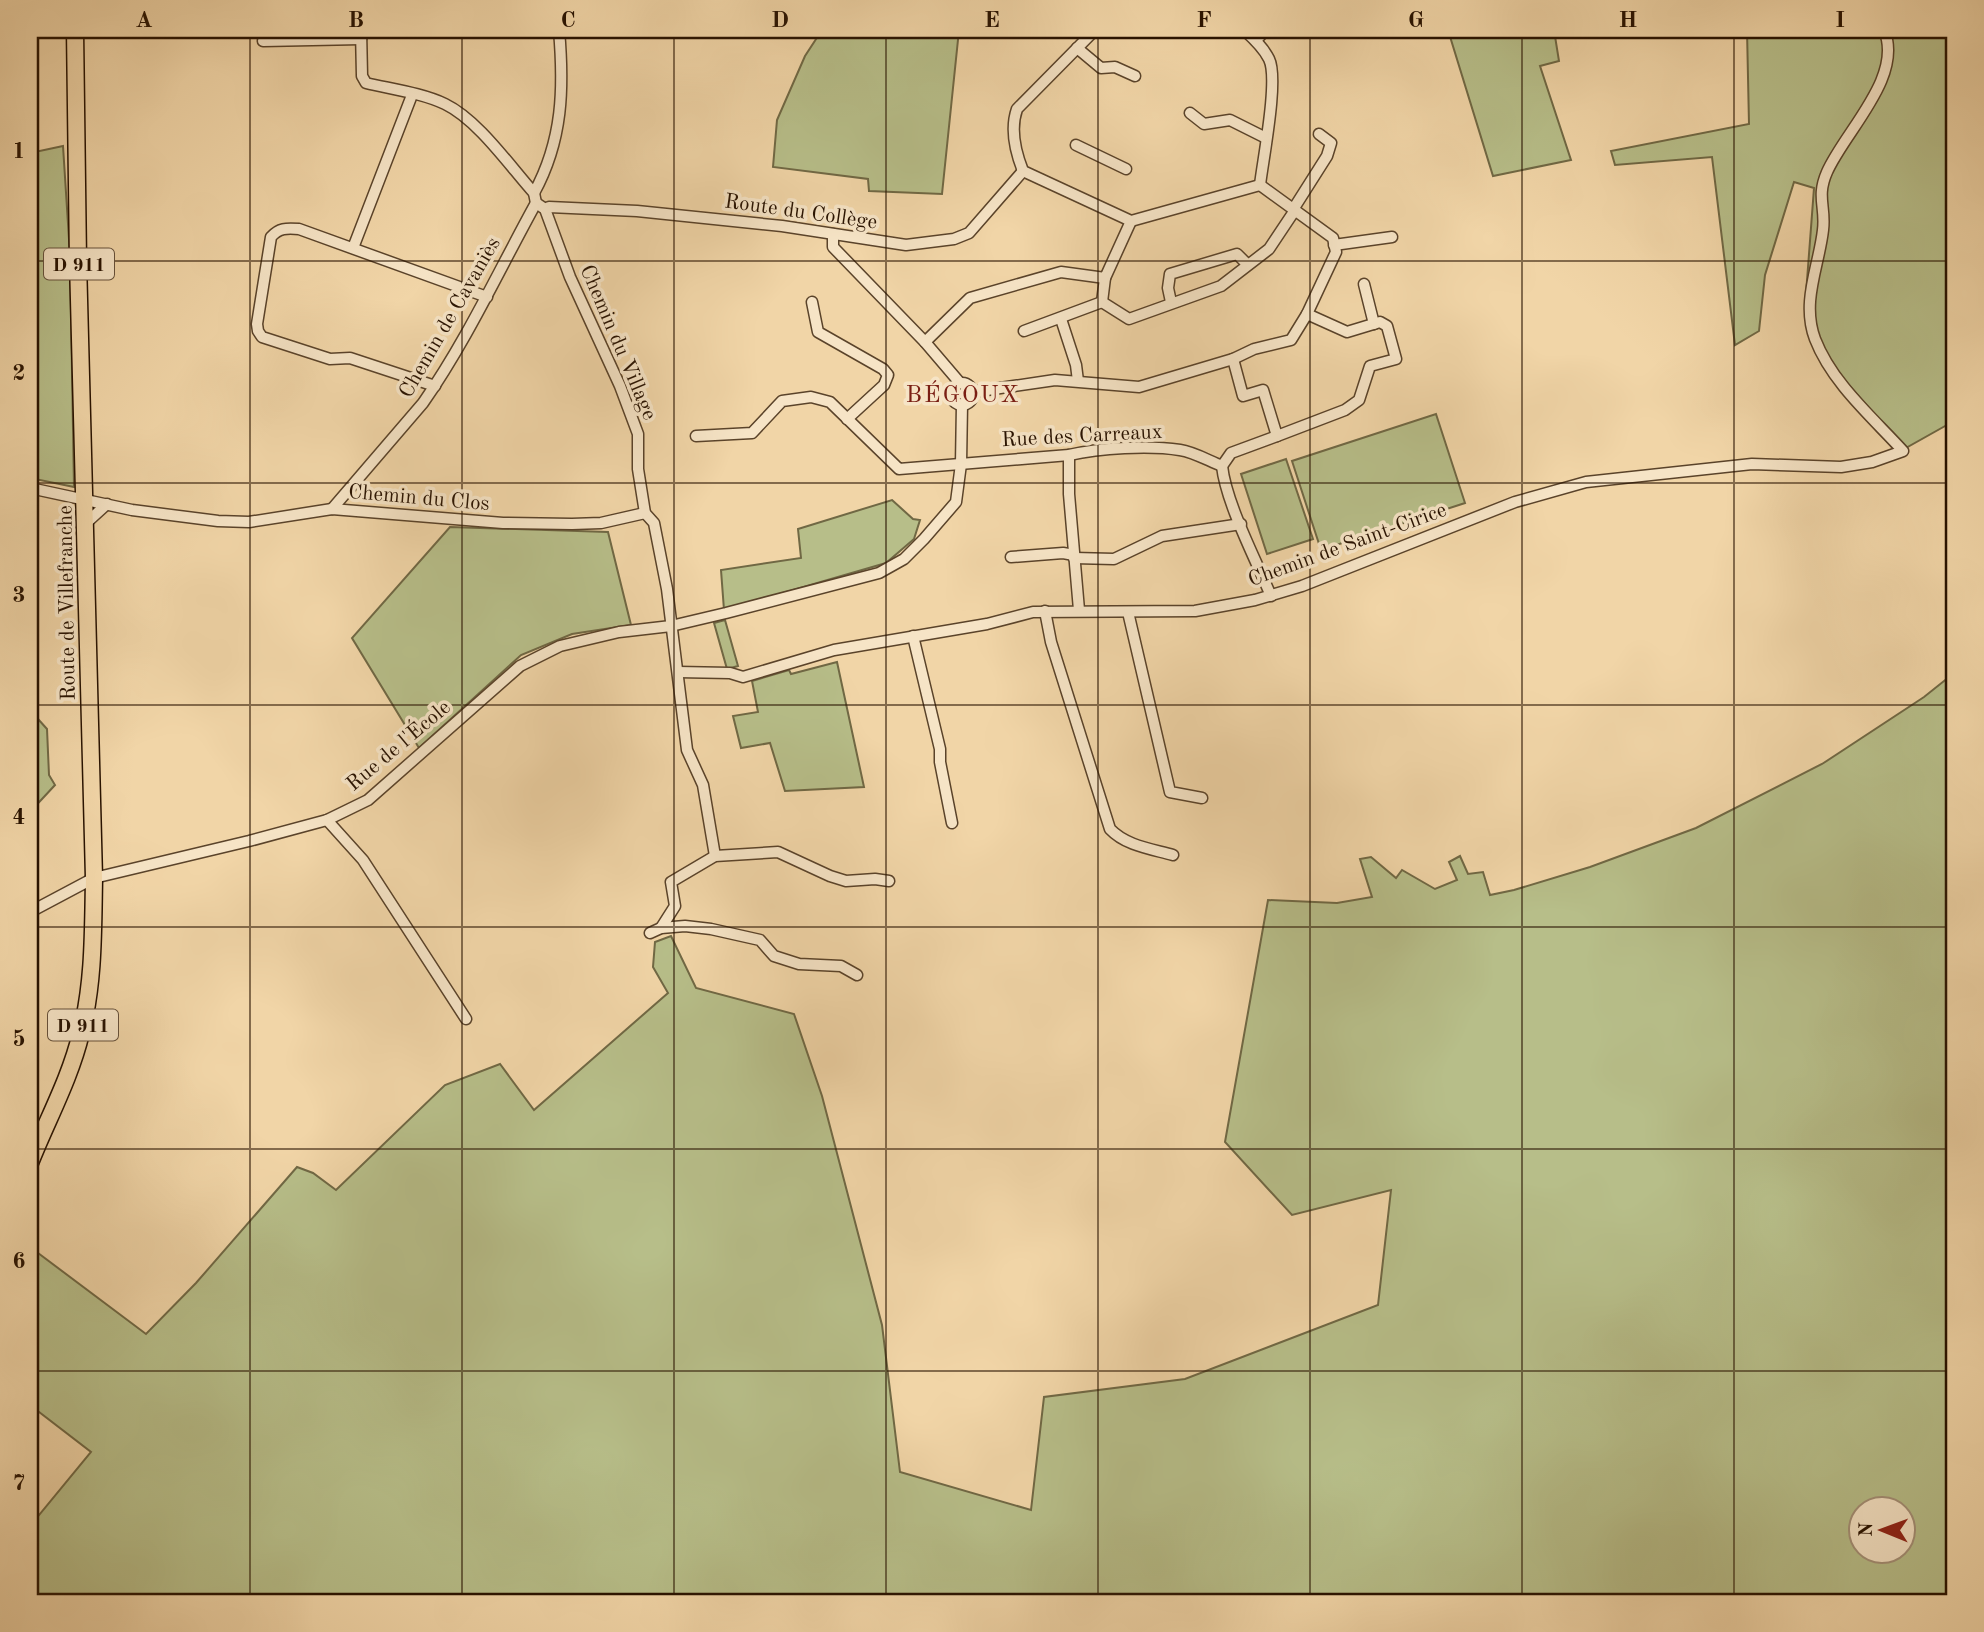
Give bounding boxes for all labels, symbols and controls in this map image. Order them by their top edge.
text: A [135,9,153,32]
text: B [348,9,364,32]
text: C [560,9,576,32]
text: D [771,9,789,32]
text: E [984,9,1000,32]
text: F [1196,9,1212,32]
text: G [1408,9,1424,32]
text: H [1619,9,1637,32]
text: I [1835,9,1845,32]
text: 1 [12,140,26,163]
street label: Route du Collège [723,191,879,234]
street label: Chemin de Cavaniès [396,234,505,402]
road number: D 911 [44,248,114,280]
street label: Chemin du Village [575,262,660,423]
text: 2 [12,362,26,385]
district label: BÉGOUX [905,380,1021,408]
street label: Rue des Carreaux [1001,422,1163,451]
street label: Chemin du Clos [347,482,491,515]
street label: Chemin de Saint-Cirice [1245,500,1450,591]
street label: Route de Villefranche [55,505,80,701]
text: 3 [12,584,26,607]
street label: Rue de l'École [340,694,455,795]
text: 4 [12,806,26,829]
road number: D 911 [48,1009,118,1040]
text: 5 [12,1028,26,1051]
text: 6 [12,1250,26,1273]
text: 7 [12,1472,26,1495]
north arrow [1848,1496,1918,1566]
text: N [1858,1522,1877,1537]

